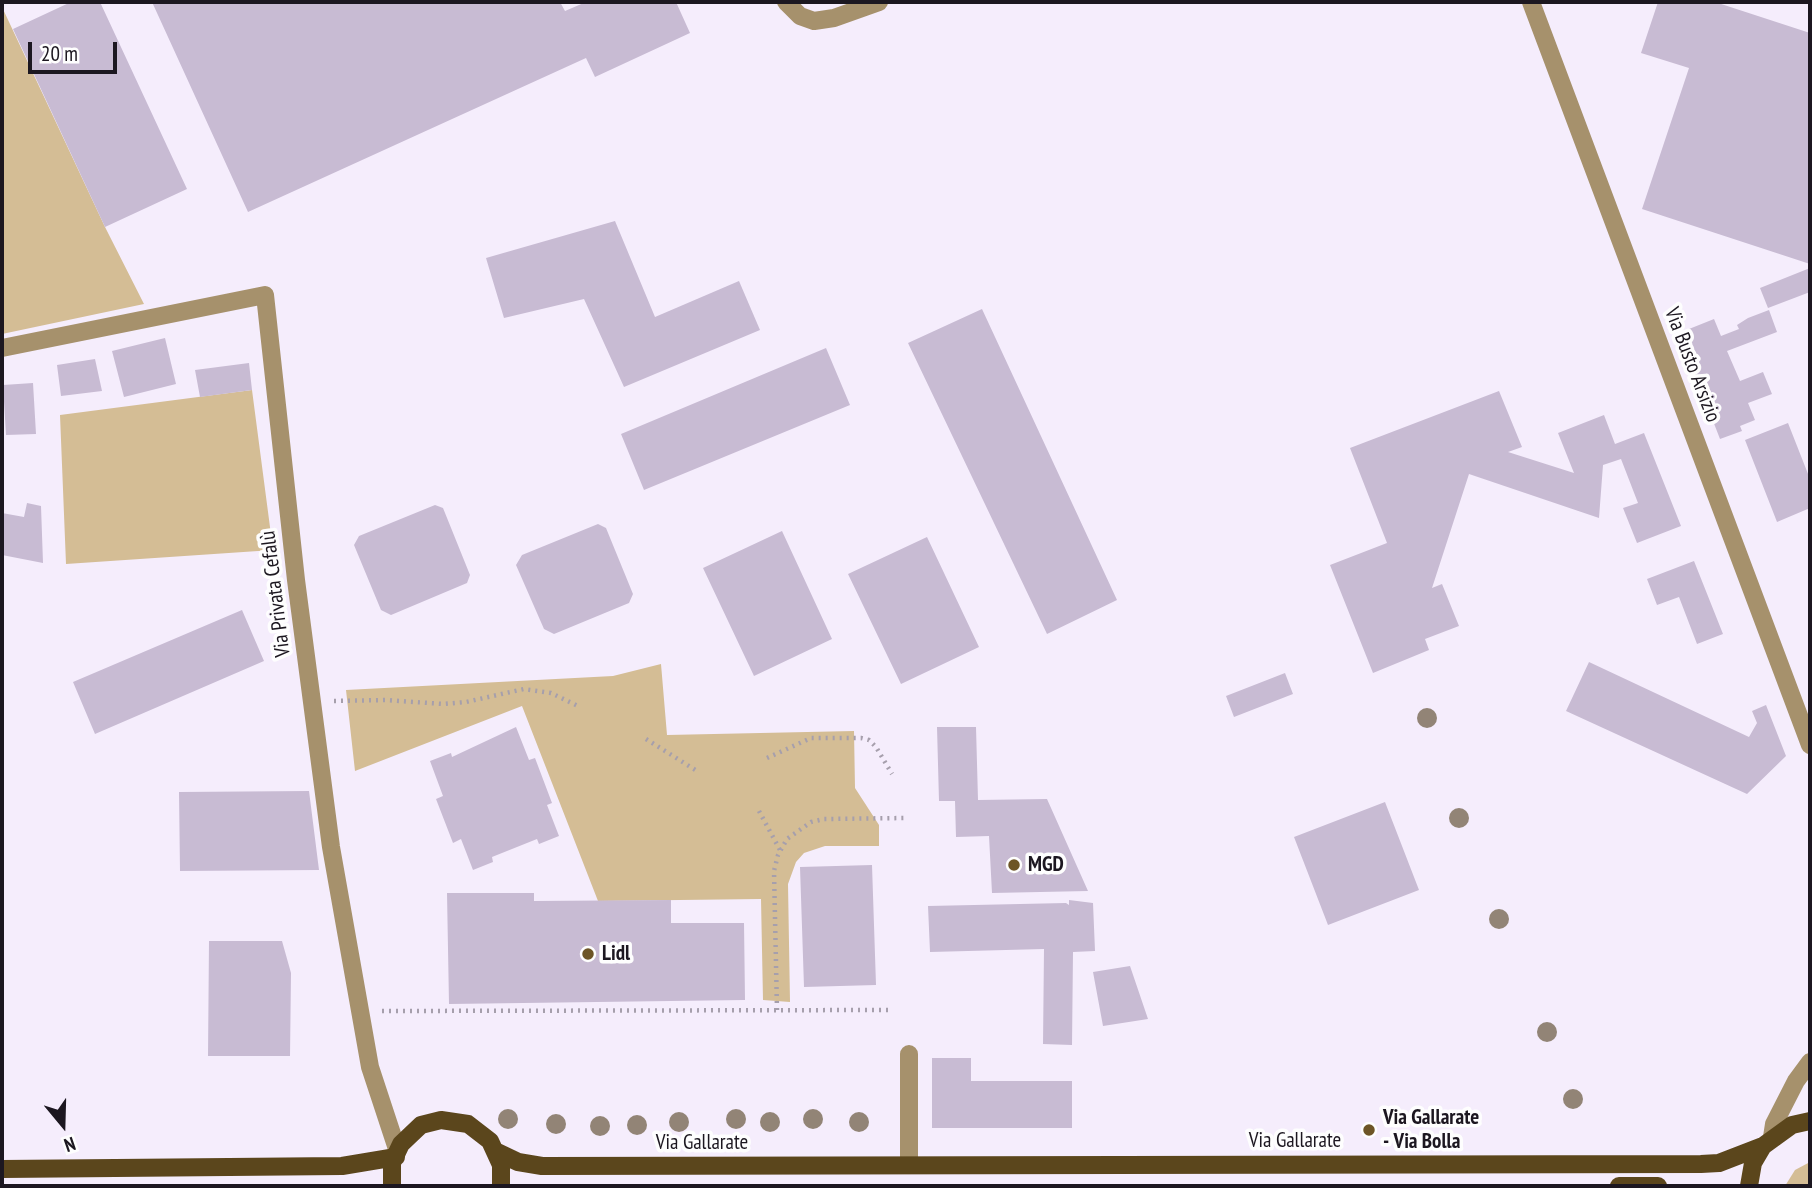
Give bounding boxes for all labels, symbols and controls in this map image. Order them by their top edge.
scale bar [32,28,121,72]
text: 20 m [41,40,78,67]
street label: Via Busto Arsizio [1659,304,1725,426]
street label: Via Privata Cefalù [256,529,296,659]
place label: MGD [1028,852,1064,878]
marker: MGD [1006,857,1022,873]
place label: Lidl [602,941,630,967]
marker: Lidl [580,946,596,962]
north arrow [28,1090,98,1160]
place label: Via Gallarate - Via Bolla [1383,1105,1479,1155]
marker: Via Gallarate - Via Bolla [1361,1122,1377,1138]
street label: Via Gallarate [1249,1128,1341,1154]
street label: Via Gallarate [656,1130,748,1156]
text: N [61,1132,79,1158]

